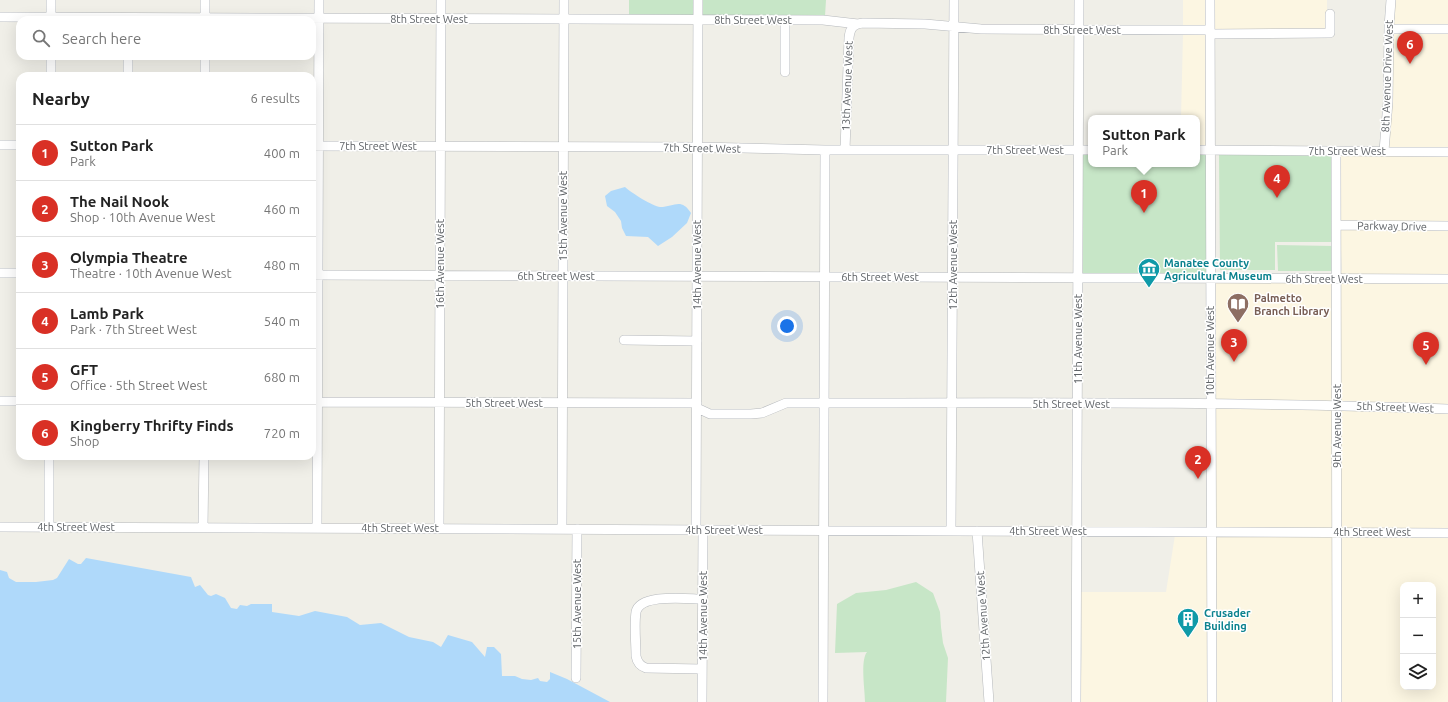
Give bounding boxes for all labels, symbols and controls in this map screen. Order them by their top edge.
street label: 8th Street West [390,13,469,25]
street label: 8th Street West [714,14,793,26]
search box [16,16,316,60]
street label: 8th Avenue Drive West [1379,19,1395,132]
street label: 8th Street West [1043,24,1122,36]
icon: search [30,27,52,49]
text: Search here [62,30,141,47]
pin: 6 [1397,31,1423,64]
street label: 13th Avenue West [839,40,855,131]
text: Nearby [32,89,90,108]
text: 6 results [250,91,300,105]
popup [1088,115,1200,167]
text: Sutton Park [1102,126,1186,143]
text: Sutton Park [70,137,153,154]
street label: 7th Street West [339,140,418,152]
street label: 7th Street West [663,141,742,155]
text: Park [1102,143,1128,157]
street label: 7th Street West [986,144,1065,156]
street label: 7th Street West [1308,145,1387,157]
text: 1 [41,146,49,160]
text: 400 m [264,146,300,160]
text: Park [70,154,96,168]
pin: 4 [1264,165,1290,198]
street label: 15th Avenue West [557,170,569,261]
pin: 1 [1131,180,1157,213]
text: The Nail Nook [70,193,169,210]
text: 2 [41,202,49,216]
text: 460 m [264,202,300,216]
text: Shop · 10th Avenue West [70,210,215,224]
street label: 16th Avenue West [434,218,446,309]
street label: 14th Avenue West [691,219,703,310]
street label: 12th Avenue West [947,219,959,310]
street label: Parkway Drive [1357,219,1427,233]
text: Olympia Theatre [70,249,188,266]
museum icon: Manatee County Agricultural Museum [1136,256,1162,289]
place label: Manatee County Agricultural Museum [1164,257,1272,282]
text: 3 [41,258,49,272]
text: 480 m [264,258,300,272]
text: Theatre · 10th Avenue West [70,266,232,280]
street label: 6th Street West [517,270,596,282]
street label: 6th Street West [841,271,920,283]
street label: 6th Street West [1285,273,1364,285]
library icon: Palmetto Branch Library [1225,291,1251,324]
place label: Palmetto Branch Library [1254,292,1330,317]
street label: 11th Avenue West [1072,293,1084,384]
text: Lamb Park [70,305,144,322]
street label: 10th Avenue West [1204,305,1216,396]
text: 4 [41,314,49,328]
text: 540 m [264,314,300,328]
your location [777,316,797,336]
text: Park · 7th Street West [70,322,197,336]
pin: 3 [1221,329,1247,362]
pin: 5 [1413,332,1439,365]
text: GFT [70,361,98,378]
text: 5 [41,370,49,384]
text: 680 m [264,370,300,384]
text: Office · 5th Street West [70,378,207,392]
street label: 9th Avenue West [1331,383,1343,468]
street label: 5th Street West [465,397,544,409]
street label: 5th Street West [1032,398,1111,410]
street label: 5th Street West [1356,400,1435,414]
text: Kingberry Thrifty Finds [70,417,234,434]
text: 6 [41,426,49,440]
text: 720 m [264,426,300,440]
text: Shop [70,434,99,448]
pin: 2 [1185,446,1211,479]
street label: 4th Street West [37,521,116,533]
street label: 4th Street West [361,522,440,534]
street label: 4th Street West [685,524,764,536]
street label: 4th Street West [1009,525,1088,537]
street label: 4th Street West [1333,526,1412,538]
street label: 15th Avenue West [571,558,583,649]
street label: 14th Avenue West [697,570,709,661]
street label: 12th Avenue West [974,570,992,661]
map controls [1400,582,1436,690]
button: + [1400,582,1436,618]
building icon: Crusader Building [1175,606,1201,639]
place label: Crusader Building [1204,607,1251,632]
button: − [1400,618,1436,654]
button: layers [1400,654,1436,690]

